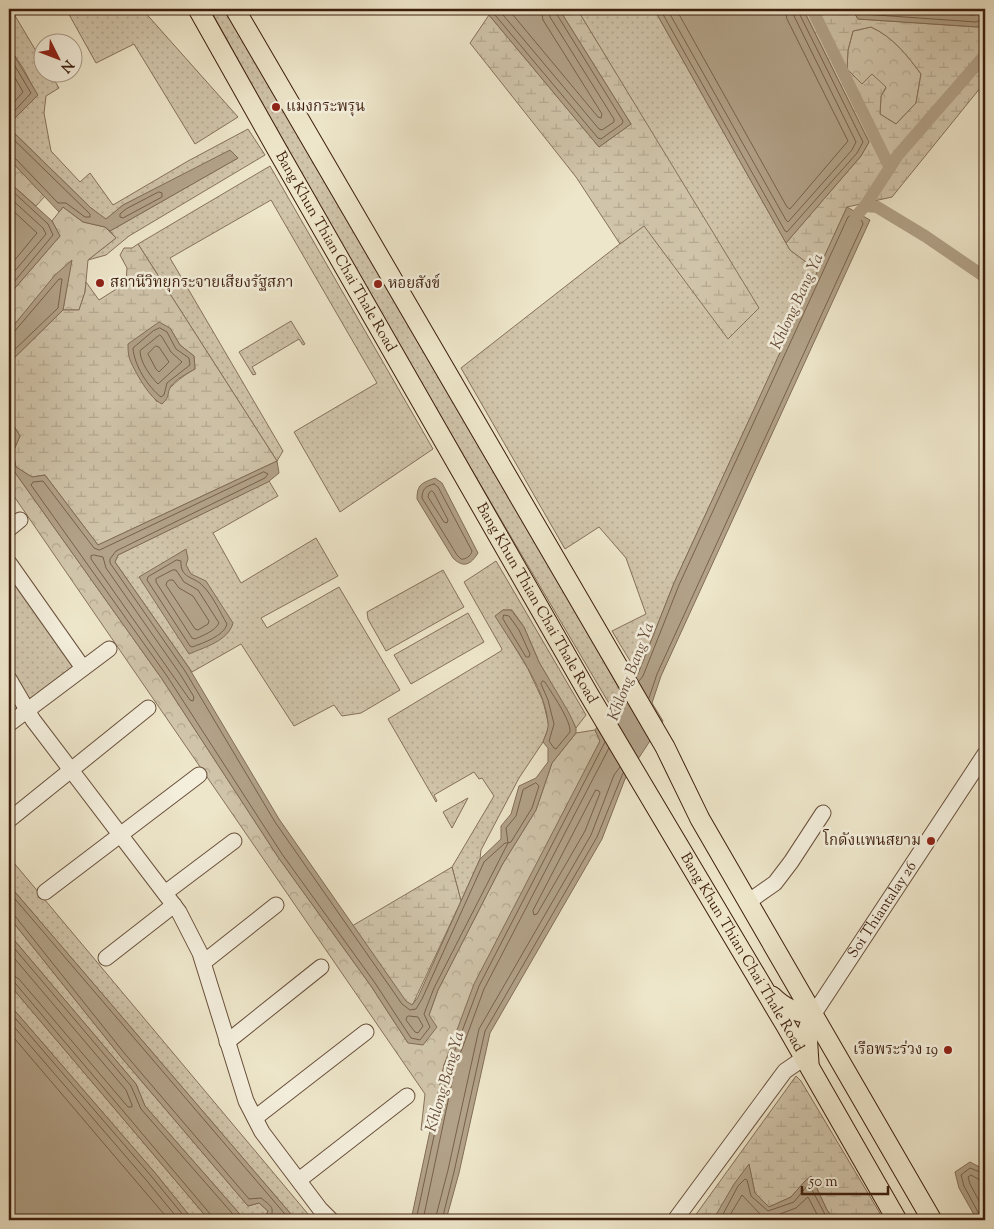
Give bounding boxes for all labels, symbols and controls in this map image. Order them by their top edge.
north arrow [32,32,82,82]
text: N [55,55,77,76]
place label: แมงกระพรุน [286,97,365,118]
marker: แมงกระพรุน [270,101,282,113]
street label: Bang Khun Thian Chai Thale Road [270,148,402,356]
water label: Khlong Bang Ya [766,250,830,354]
place label: สถานีวิทยุกระจายเสียงรัฐสภา [110,273,293,294]
place label: หอยสังข์ [388,273,440,295]
marker: สถานีวิทยุกระจายเสียงรัฐสภา [94,277,106,289]
marker: หอยสังข์ [372,278,384,290]
street label: Bang Khun Thian Chai Thale Road [471,499,603,708]
water label: Khlong Bang Ya [603,620,661,724]
place label: โกดังแพนสยาม [822,829,921,852]
marker: โกดังแพนสยาม [925,835,937,847]
street label: Bang Khun Thian Chai Thale Road [675,849,809,1056]
street label: Soi Thiantalay 26 [843,857,922,962]
water label: Khlong Bang Ya [421,1029,471,1135]
place label: เรือพระร่วง 19 [853,1040,938,1061]
marker: เรือพระร่วง 19 [942,1044,954,1056]
scale bar [802,1164,888,1196]
text: 50 m [808,1172,838,1193]

